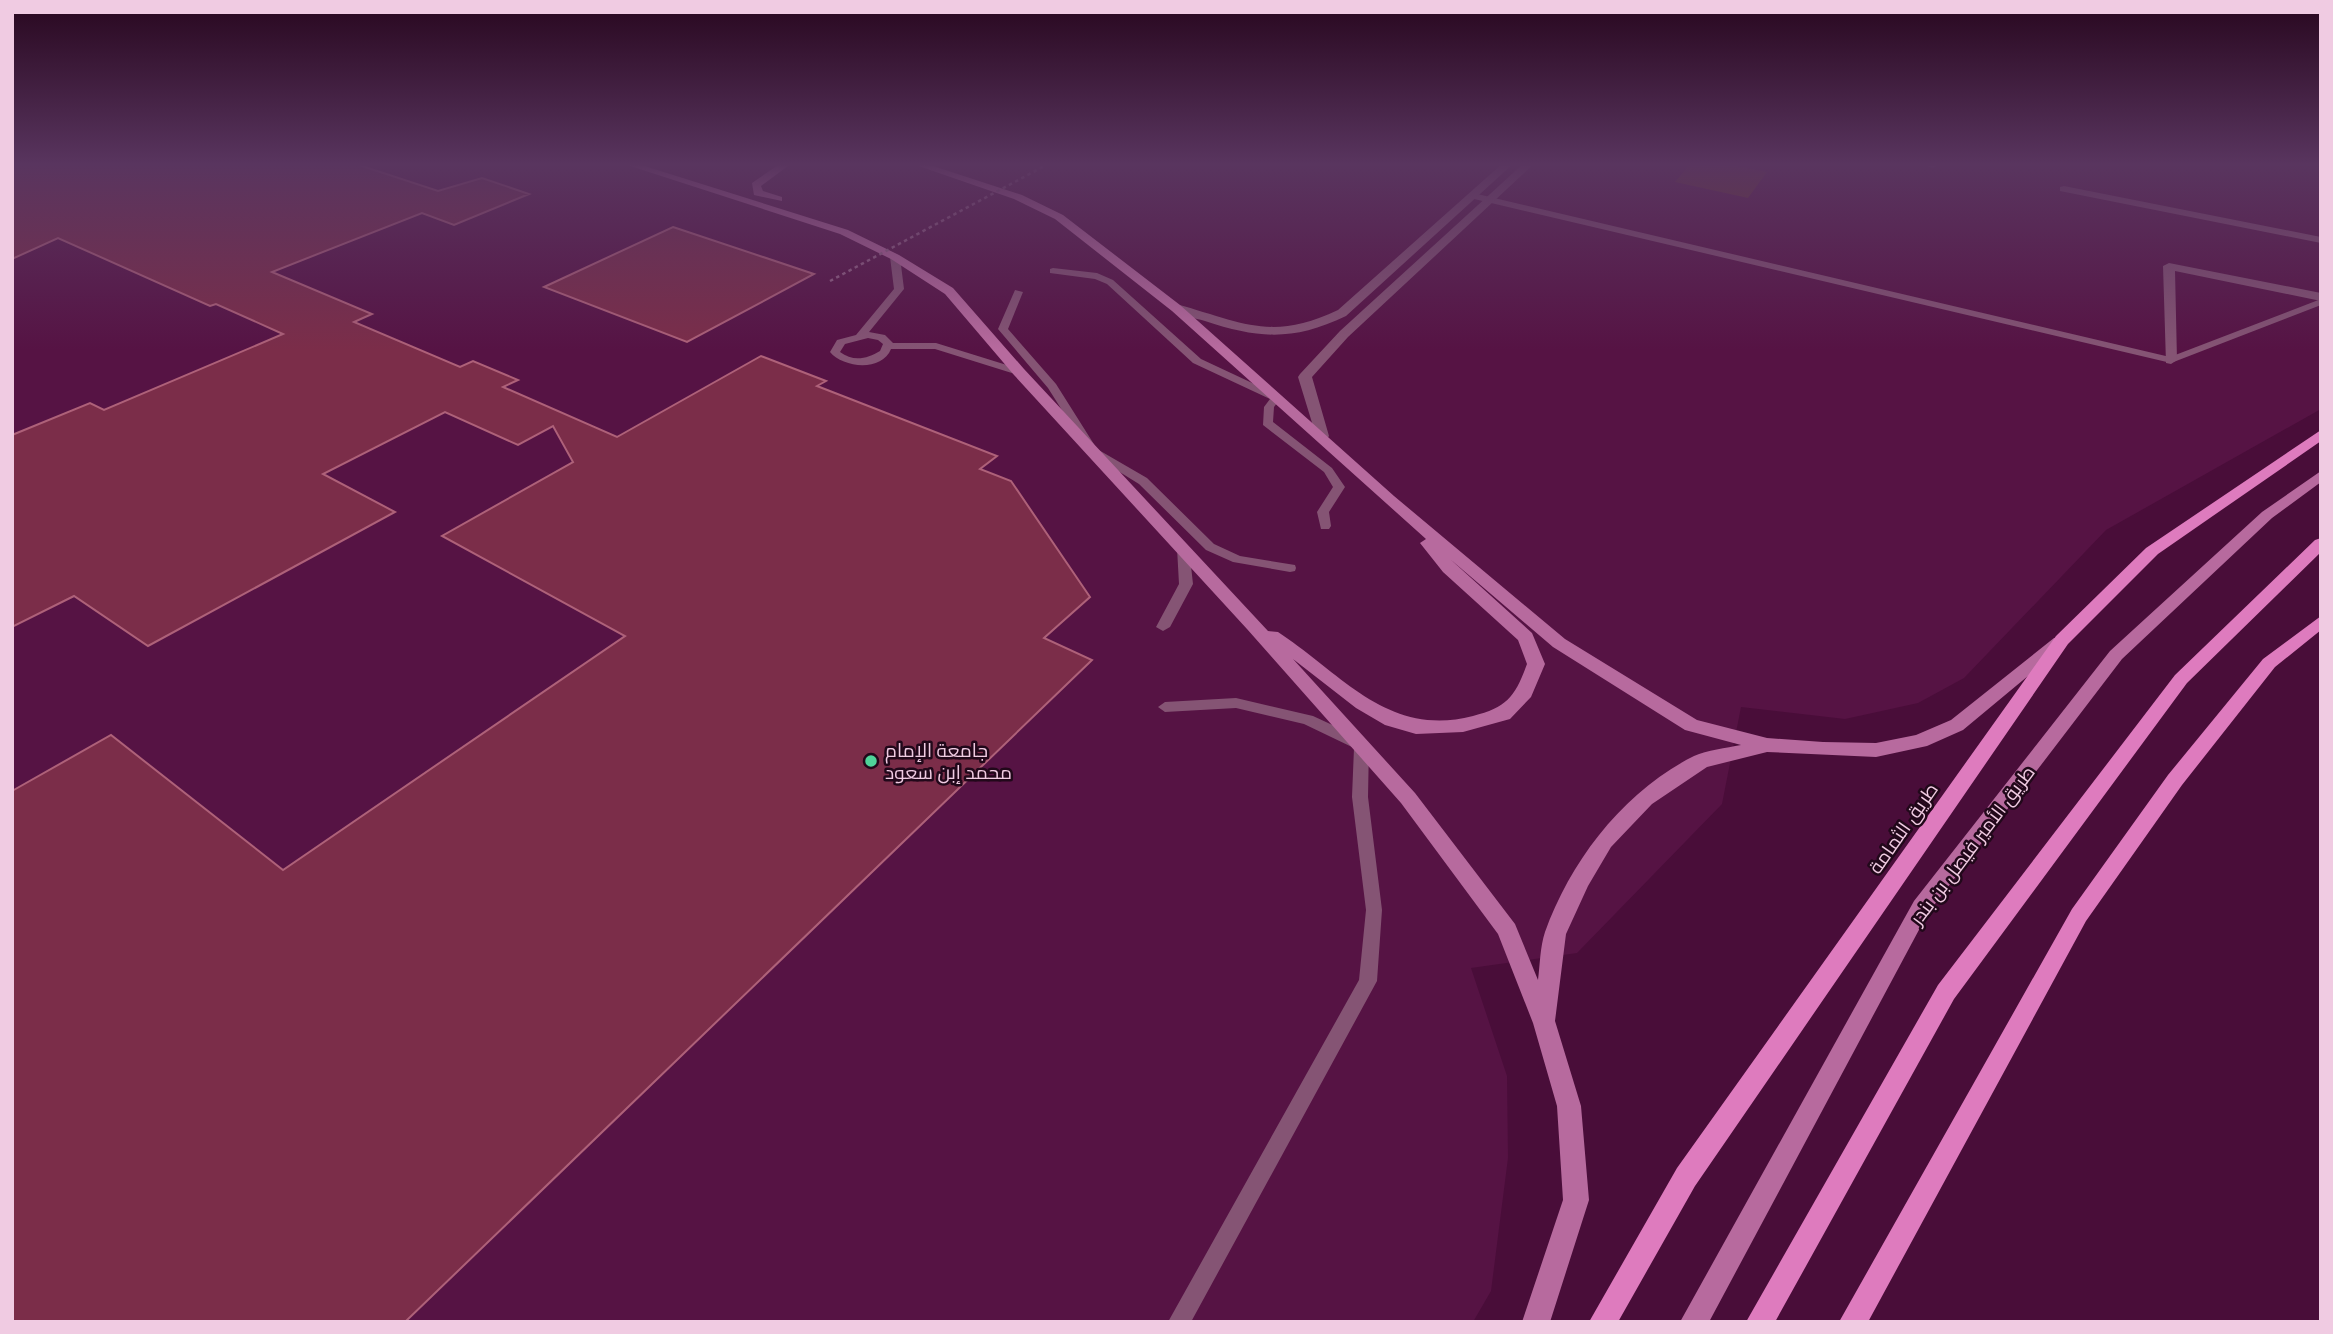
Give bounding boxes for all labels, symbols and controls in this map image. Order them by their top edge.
place label: جامعة الإمام محمد إبن سعود [885,738,1012,784]
marker: جامعة الإمام محمد إبن سعود [863,753,879,769]
street label: طريق الأمير فيصل بن بندر [1904,761,2040,931]
street label: طريق الثمامة [1863,778,1944,879]

